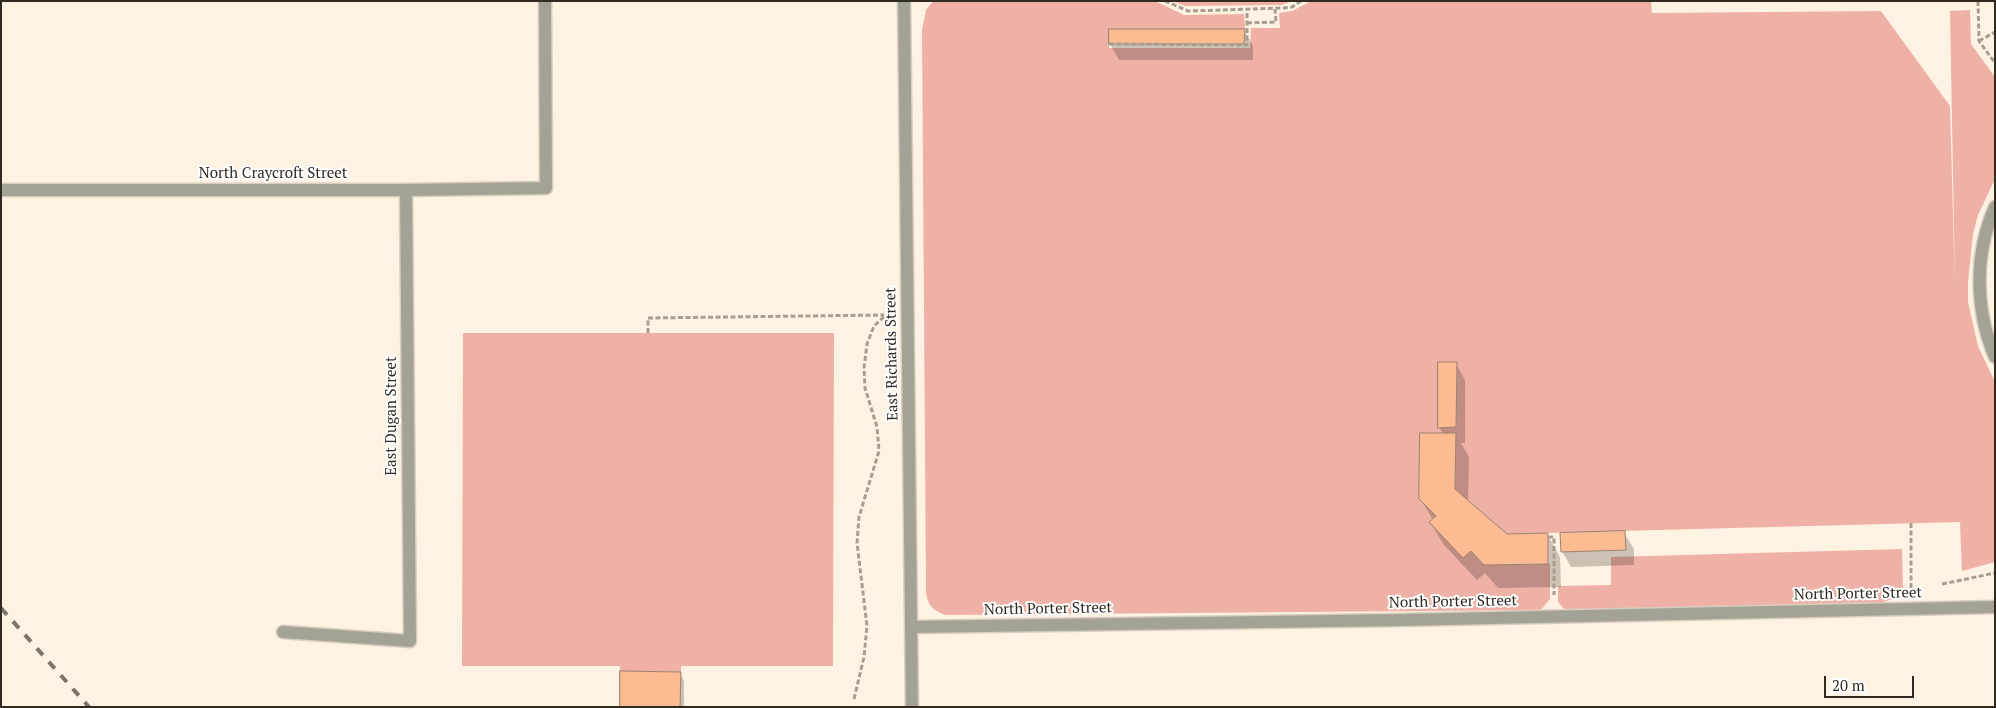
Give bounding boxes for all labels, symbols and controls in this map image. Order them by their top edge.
street label: North Craycroft Street [199,165,347,183]
street label: East Richards Street [882,287,902,421]
street label: East Dugan Street [383,356,401,476]
street label: North Porter Street [1794,584,1922,604]
street label: North Porter Street [1389,592,1517,612]
street label: North Porter Street [984,599,1112,619]
scale bar [1826,666,1916,698]
text: 20 m [1832,675,1865,695]

